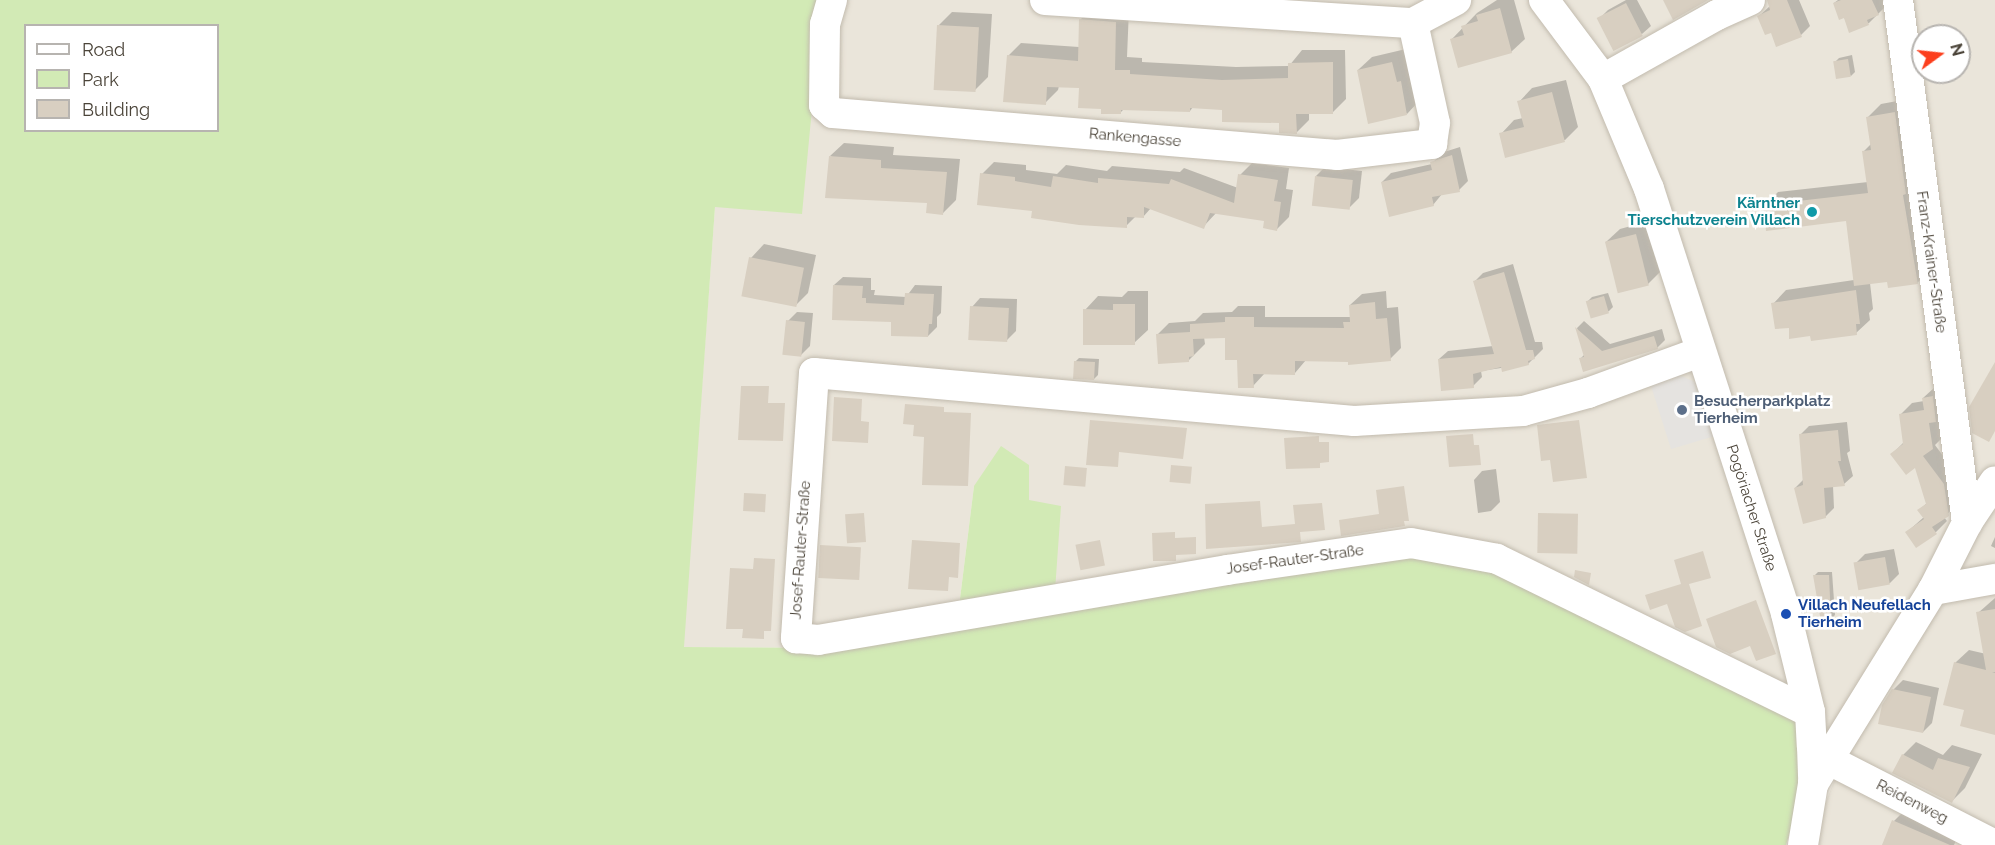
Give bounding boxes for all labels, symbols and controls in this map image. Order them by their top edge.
legend [24,24,219,132]
north arrow [1911,24,1971,84]
text: Road [82,39,125,60]
text: N [1946,41,1968,58]
text: Park [82,69,119,90]
text: Building [82,99,150,120]
street label: Rankengasse [1088,125,1182,151]
street label: Franz-Krainer-Straße [1912,190,1950,334]
place label: Kärntner Tierschutzverein Villach [1627,194,1800,229]
marker: Kärntner Tierschutzverein Villach [1805,205,1819,219]
place label: Besucherparkplatz Tierheim [1694,392,1830,427]
marker: Besucherparkplatz Tierheim [1675,403,1689,417]
street label: Pogöriacher Straße [1722,442,1780,574]
street label: Josef-Rauter-Straße [787,480,815,620]
street label: Josef-Rauter-Straße [1225,541,1365,579]
place label: Villach Neufellach Tierheim [1798,596,1931,631]
marker: Villach Neufellach Tierheim [1779,607,1793,621]
street label: Reidenweg [1873,776,1951,828]

